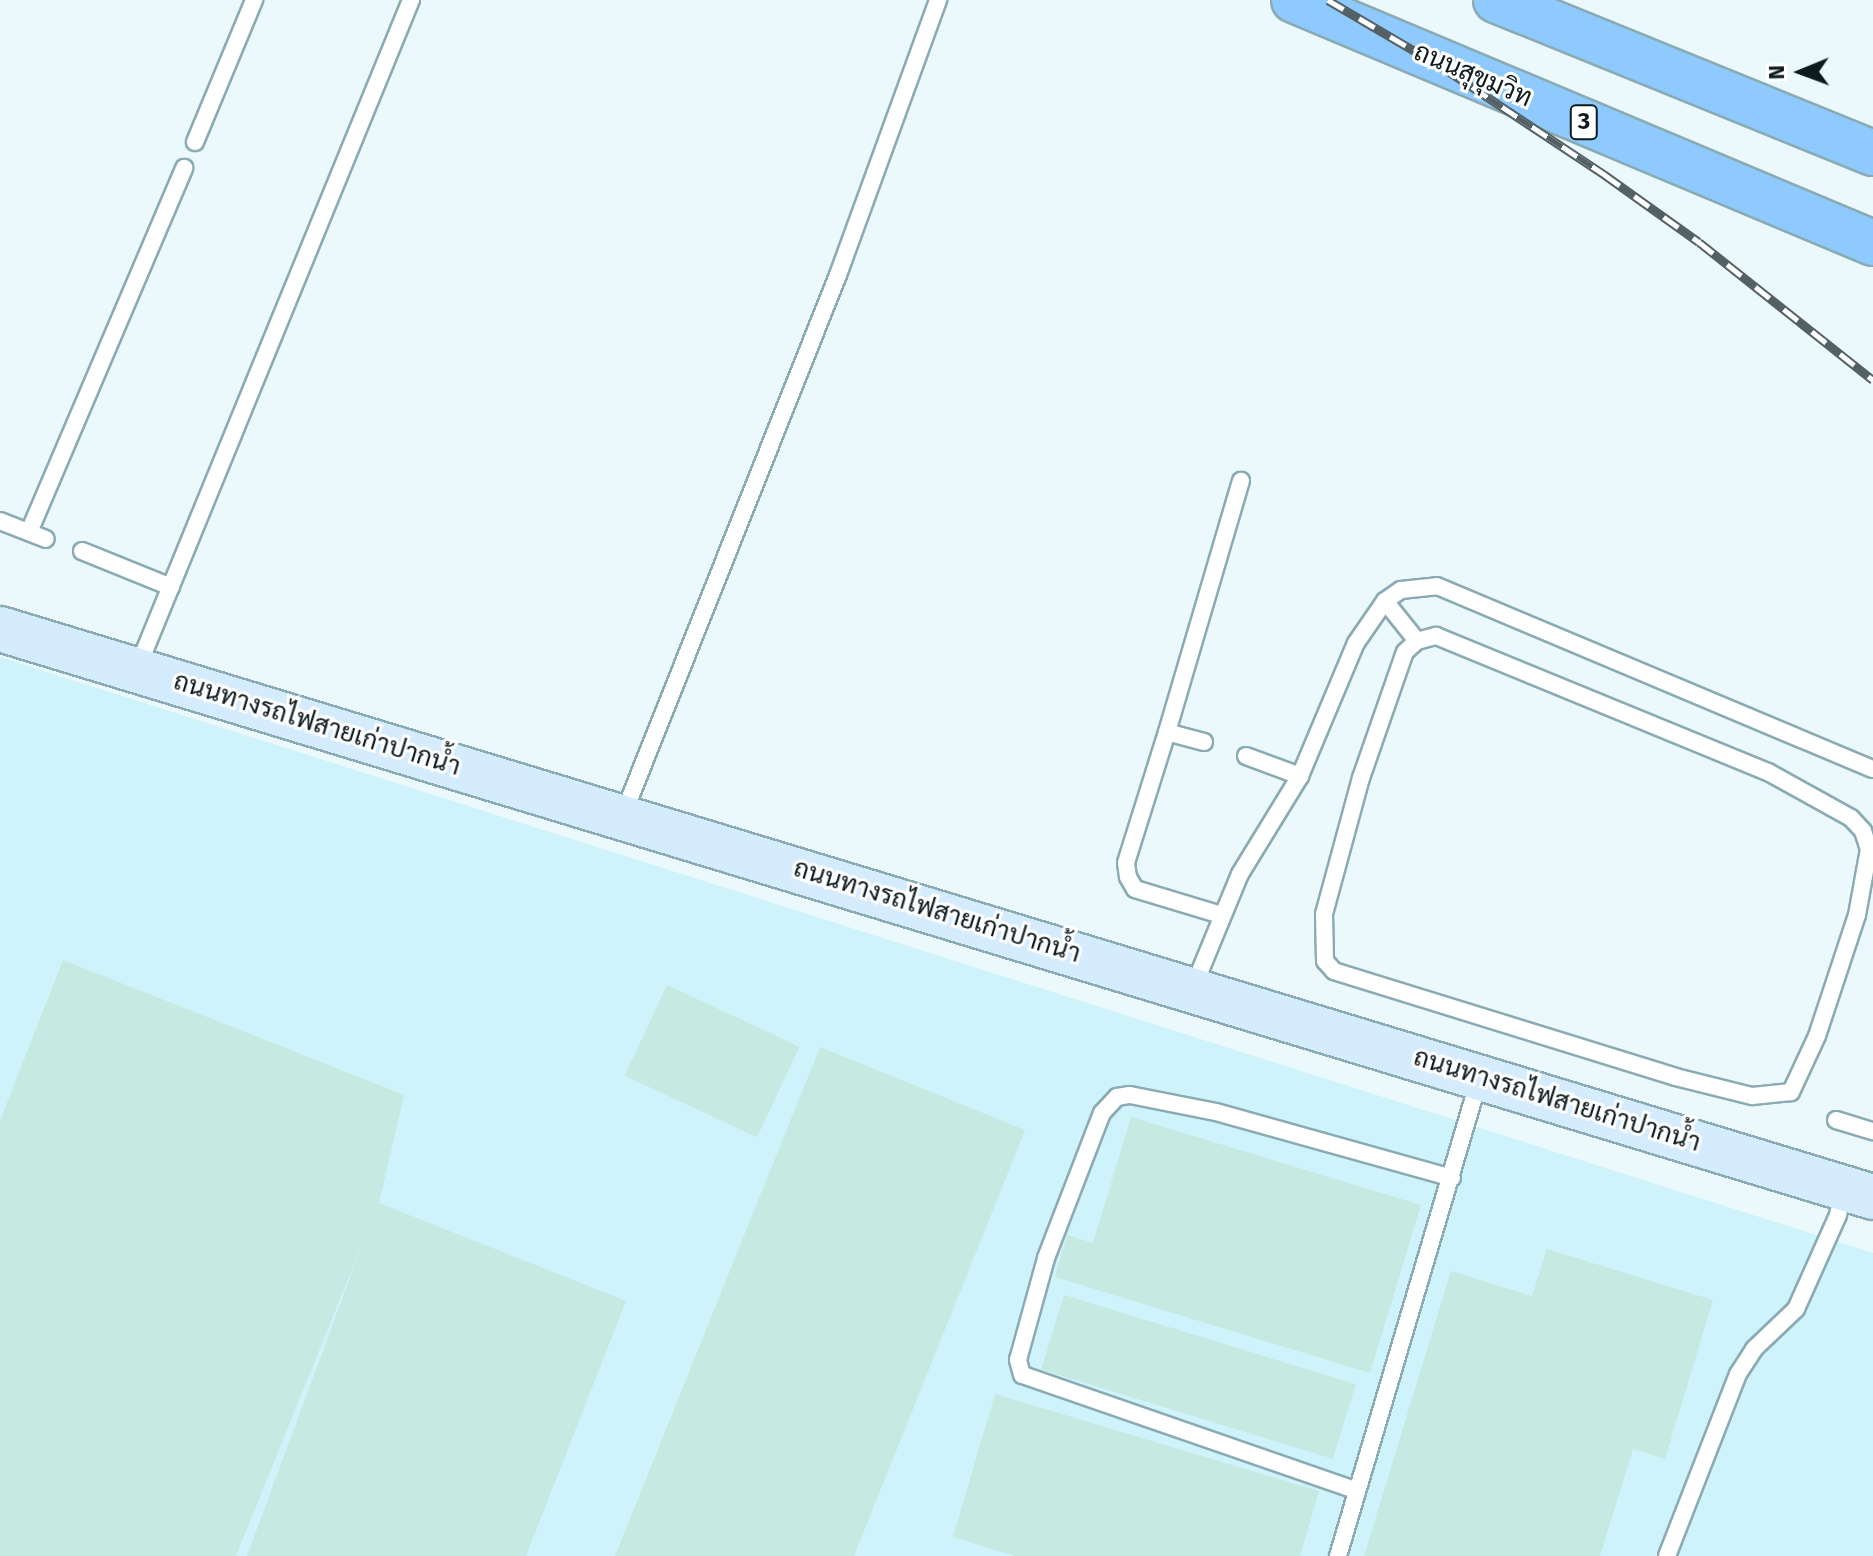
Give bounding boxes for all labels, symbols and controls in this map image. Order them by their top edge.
north arrow [1761,32,1841,112]
street label: ถนนสุขุมวิท [1409,36,1537,114]
text: N [1763,65,1790,80]
road number: 3 [1568,102,1600,142]
street label: ถนนทางรถไฟสายเก่าปากน้ำ [170,665,464,783]
street label: ถนนทางรถไฟสายเก่าปากน้ำ [790,852,1084,970]
street label: ถนนทางรถไฟสายเก่าปากน้ำ [1410,1041,1704,1159]

